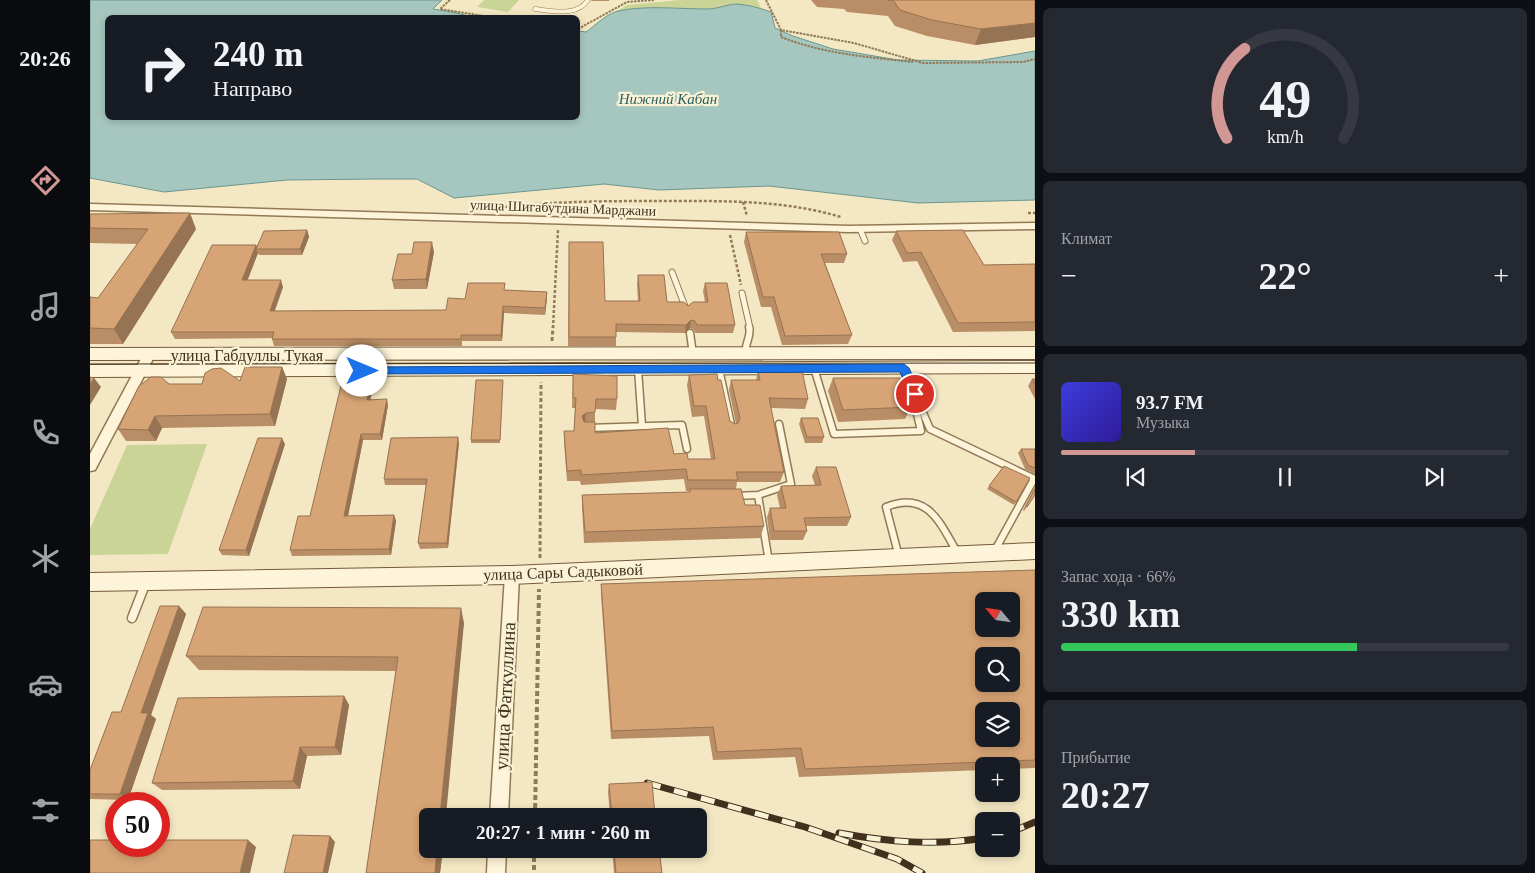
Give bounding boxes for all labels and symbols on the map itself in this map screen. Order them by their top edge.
water label: Нижний Кабан [618,91,717,107]
street label: улица Шигабутдина Марджани [470,197,657,219]
position arrow [335,344,387,396]
street label: улица Габдуллы Тукая [171,347,324,365]
pin [894,373,936,415]
street label: улица Сары Садыковой [483,561,644,584]
north arrow [975,592,1020,638]
street label: улица Фаткуллина [491,621,519,771]
speed limit sign: 50 [105,792,170,857]

